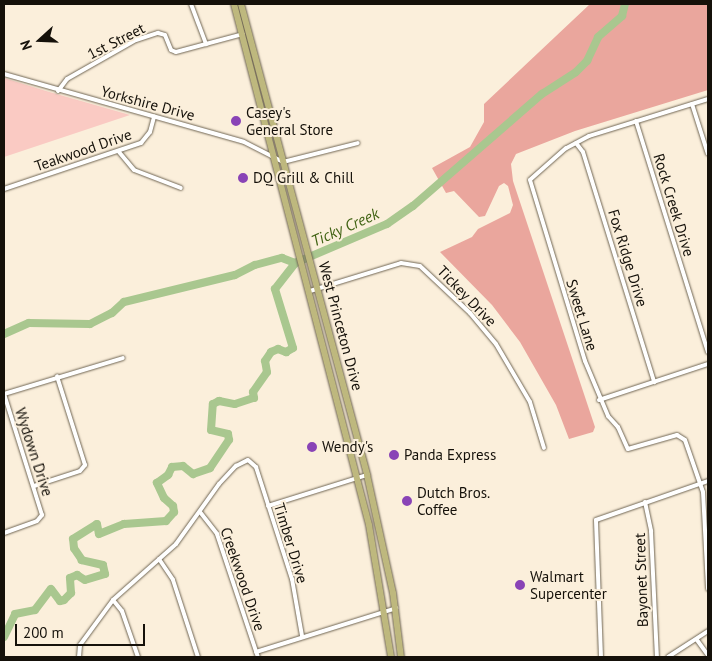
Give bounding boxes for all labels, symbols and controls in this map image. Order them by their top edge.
north arrow [15,15,65,65]
street label: 1st Street [84,19,148,63]
text: N [16,38,36,53]
street label: Yorkshire Drive [99,82,197,124]
place label: Casey's General Store [246,103,333,138]
marker: Casey's General Store [230,115,242,127]
street label: Teakwood Drive [32,125,134,175]
street label: Rock Creek Drive [650,151,698,259]
place label: DQ Grill & Chill [253,169,354,187]
marker: DQ Grill & Chill [237,172,249,184]
water label: Ticky Creek [308,203,382,251]
street label: Fox Ridge Drive [605,207,651,309]
street label: West Princeton Drive [315,260,367,392]
street label: Tickey Drive [433,262,501,330]
street label: Sweet Lane [563,277,601,353]
street label: Wydown Drive [11,405,57,499]
place label: Wendy's [322,438,373,456]
marker: Wendy's [306,441,318,453]
place label: Panda Express [404,446,496,464]
marker: Panda Express [388,449,400,461]
place label: Dutch Bros. Coffee [417,483,490,518]
marker: Dutch Bros. Coffee [401,495,413,507]
street label: Timber Drive [270,501,312,585]
street label: Creekwood Drive [217,525,269,633]
street label: Bayonet Street [630,533,652,627]
place label: Walmart Supercenter [530,567,607,602]
marker: Walmart Supercenter [514,579,526,591]
scale bar [18,614,148,646]
text: 200 m [23,623,64,642]

